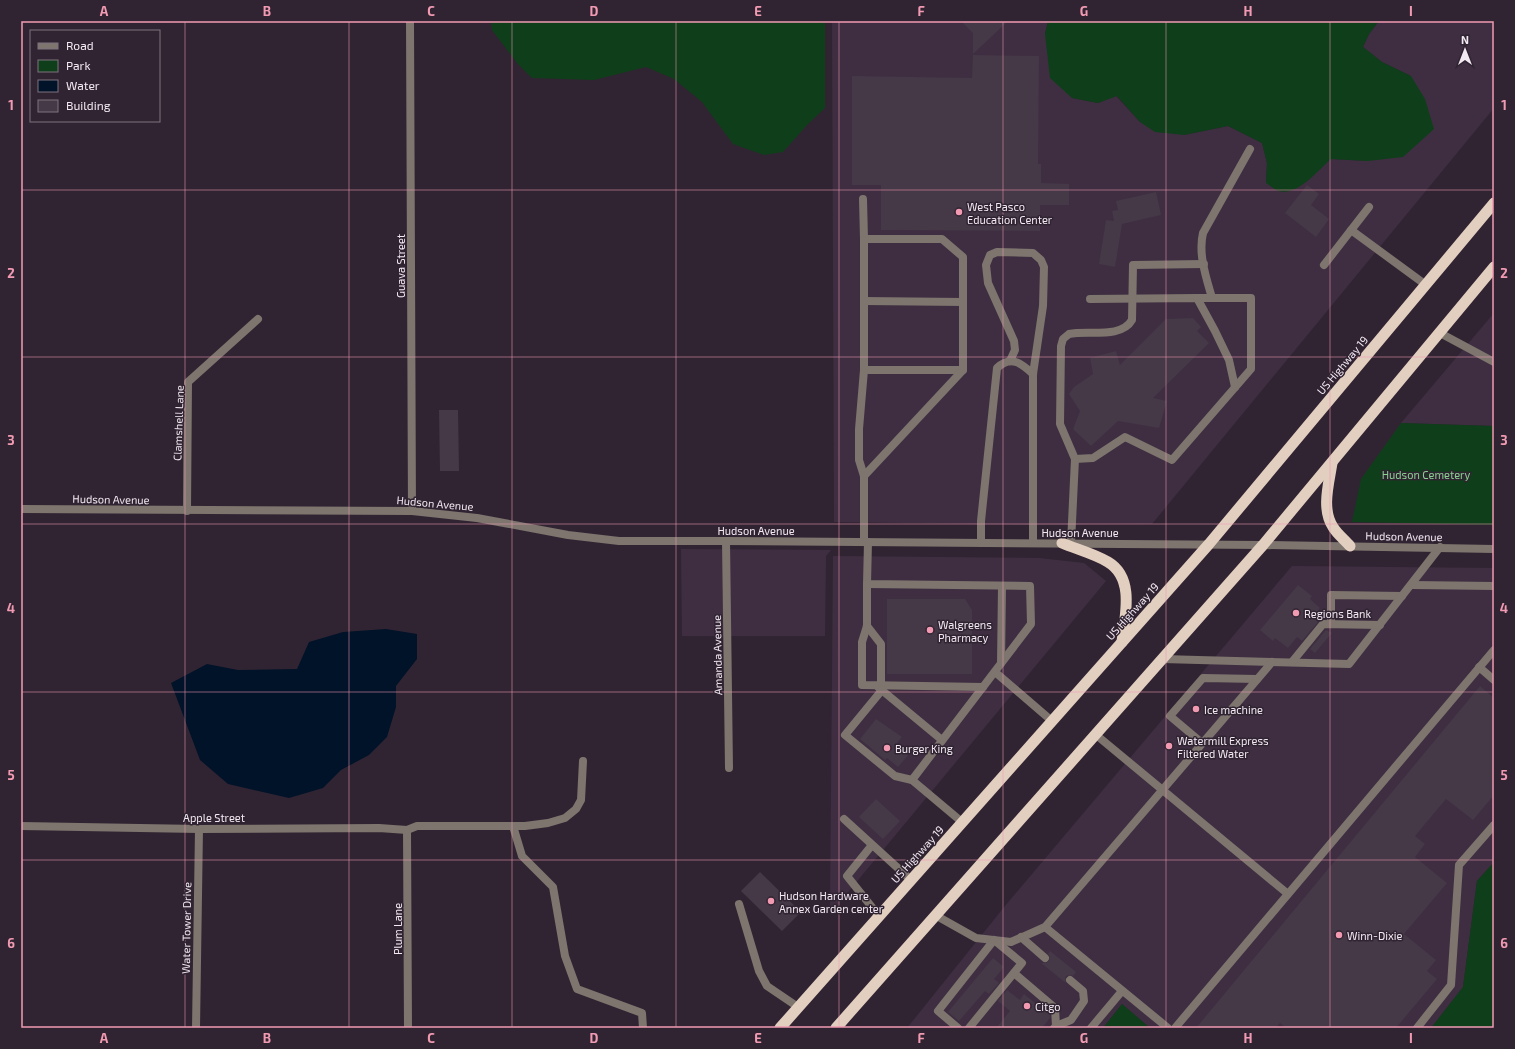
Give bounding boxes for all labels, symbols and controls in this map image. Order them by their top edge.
text: A [100,3,109,19]
text: B [263,3,271,19]
text: C [427,3,435,19]
text: D [590,3,599,19]
text: E [754,3,762,19]
text: F [917,3,925,19]
text: G [1080,3,1088,19]
text: H [1244,3,1253,19]
text: I [1409,3,1413,19]
legend [30,30,160,122]
north arrow [1445,30,1485,70]
text: N [1461,33,1469,46]
text: Road [66,38,94,52]
text: Park [66,58,91,72]
text: Water [66,78,100,92]
text: 1 [8,97,14,113]
text: 1 [1501,97,1507,113]
text: Building [66,98,111,112]
place label: West Pasco Education Center [967,200,1053,226]
marker: West Pasco Education Center [954,207,964,217]
street label: Guava Street [394,234,407,298]
text: 2 [7,265,15,281]
text: 2 [1500,265,1508,281]
street label: US Highway 19 [1314,333,1370,397]
street label: Clamshell Lane [170,385,186,461]
text: 3 [7,432,15,448]
text: 3 [1500,432,1508,448]
park label: Hudson Cemetery [1382,468,1471,481]
street label: Hudson Avenue [72,492,150,506]
street label: Hudson Avenue [396,493,474,513]
street label: Hudson Avenue [717,524,795,537]
street label: Hudson Avenue [1041,526,1119,539]
street label: Hudson Avenue [1365,529,1443,543]
street label: US Highway 19 [1103,580,1161,642]
text: 4 [7,600,15,616]
text: 4 [1500,600,1508,616]
place label: Regions Bank [1304,607,1371,620]
marker: Regions Bank [1291,608,1301,618]
street label: Amanda Avenue [710,615,724,695]
place label: Walgreens Pharmacy [938,618,992,644]
marker: Walgreens Pharmacy [925,625,935,635]
place label: Ice machine [1204,703,1263,716]
marker: Ice machine [1191,704,1201,714]
place label: Watermill Express Filtered Water [1177,734,1269,760]
marker: Watermill Express Filtered Water [1164,741,1174,751]
place label: Burger King [895,742,953,755]
marker: Burger King [882,743,892,753]
text: 5 [7,767,15,783]
text: 5 [1500,767,1508,783]
street label: Apple Street [183,811,245,824]
street label: US Highway 19 [888,823,946,885]
street label: Water Tower Drive [179,882,193,974]
place label: Hudson Hardware Annex Garden center [779,889,884,915]
marker: Hudson Hardware Annex Garden center [766,896,776,906]
street label: Plum Lane [391,903,404,955]
place label: Winn-Dixie [1347,929,1402,942]
marker: Winn-Dixie [1334,930,1344,940]
text: 6 [7,935,15,951]
text: 6 [1500,935,1508,951]
place label: Citgo [1035,1000,1061,1013]
marker: Citgo [1022,1001,1032,1011]
text: A [100,1030,109,1046]
text: B [263,1030,271,1046]
text: C [427,1030,435,1046]
text: D [590,1030,599,1046]
text: E [754,1030,762,1046]
text: F [917,1030,925,1046]
text: G [1080,1030,1088,1046]
text: H [1244,1030,1253,1046]
text: I [1409,1030,1413,1046]

